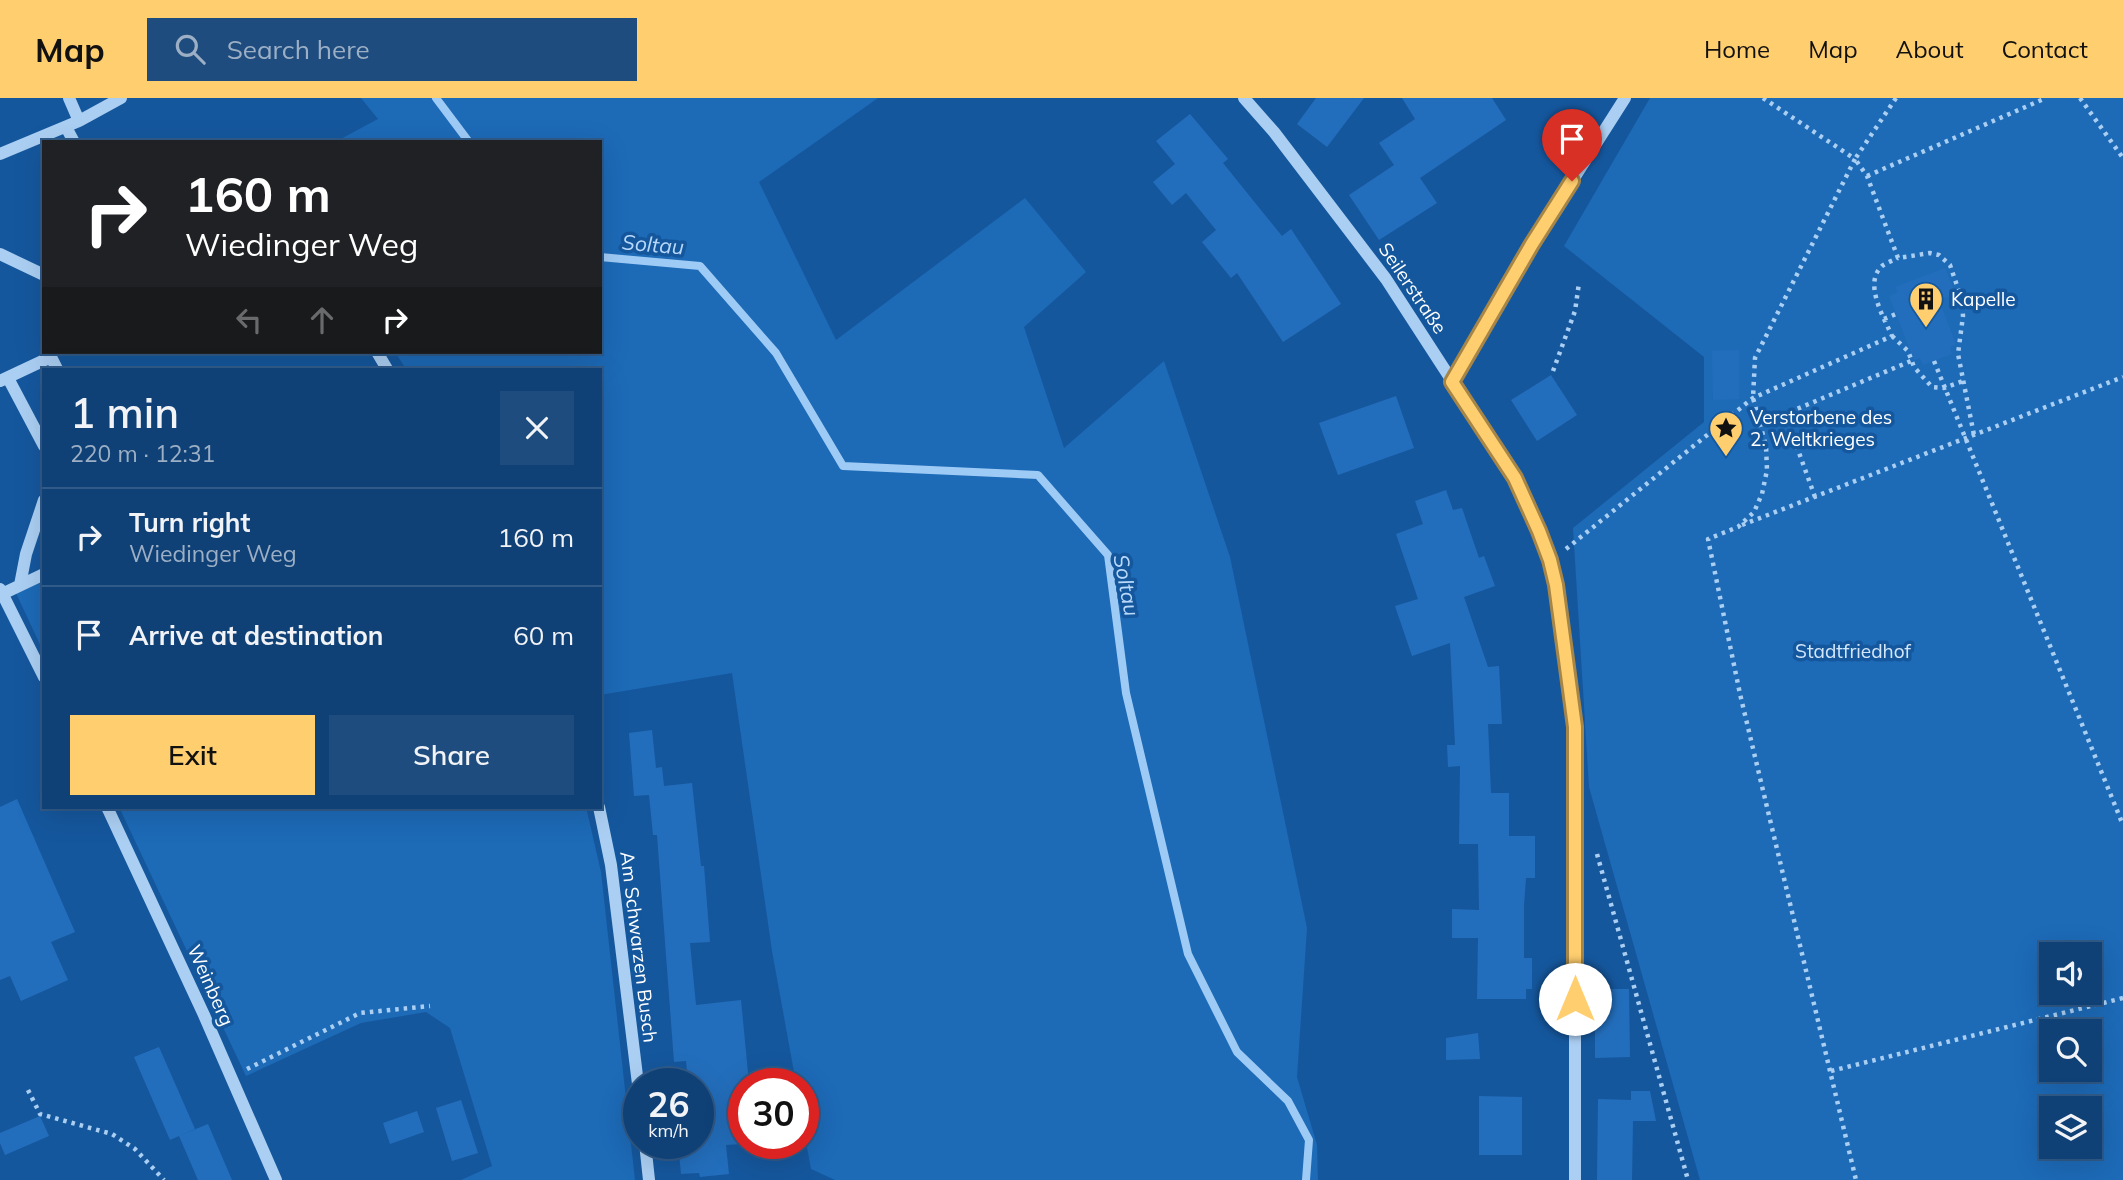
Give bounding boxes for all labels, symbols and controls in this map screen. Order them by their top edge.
search box [147,18,637,81]
text: Map [35,29,105,70]
icon: search [171,30,209,68]
text: Search here [227,33,370,66]
text: Home [1704,34,1770,64]
text: Map [1808,34,1858,64]
text: About [1896,34,1964,64]
text: Contact [2002,34,2088,64]
pin [1542,109,1602,181]
icon: arrive [1553,120,1591,158]
text: 160 m [185,163,331,224]
icon: right [70,168,161,259]
text: Wiedinger Weg [185,224,418,264]
water label: Soltau [621,228,685,260]
street label: Seilerstraße [1374,238,1452,338]
building icon: Kapelle [1907,280,1945,329]
place label: Kapelle [1951,287,2016,311]
icon: left [230,301,268,339]
icon: ahead [303,301,341,339]
icon: right [376,301,414,339]
text: 1 min [70,386,179,439]
button: close [500,391,574,465]
place label: Verstorbene des 2. Weltkrieges [1750,405,1892,451]
place icon: Verstorbene des 2. Weltkrieges [1707,409,1745,458]
text: 220 m · 12:31 [70,439,215,468]
text: Turn right [129,506,250,539]
icon: right [70,518,108,556]
text: 160 m [498,521,574,554]
text: Wiedinger Weg [129,539,297,568]
water label: Soltau [1108,552,1146,618]
icon: arrive [70,616,108,654]
text: Arrive at destination [129,619,384,652]
text: 60 m [513,619,574,652]
park label: Stadtfriedhof [1795,639,1911,663]
button: Exit [70,715,315,795]
button: Share [329,715,574,795]
street label: Am Schwarzen Busch [615,850,663,1044]
street label: Weinberg [183,941,239,1029]
map controls [2039,942,2102,1159]
button: sound [2039,942,2102,1005]
position arrow [1538,962,1612,1036]
button: search [2039,1019,2102,1082]
speed limit sign: 30 [728,1068,819,1159]
text: 26 [647,1082,690,1126]
button: layers [2039,1096,2102,1159]
text: km/h [648,1119,689,1142]

